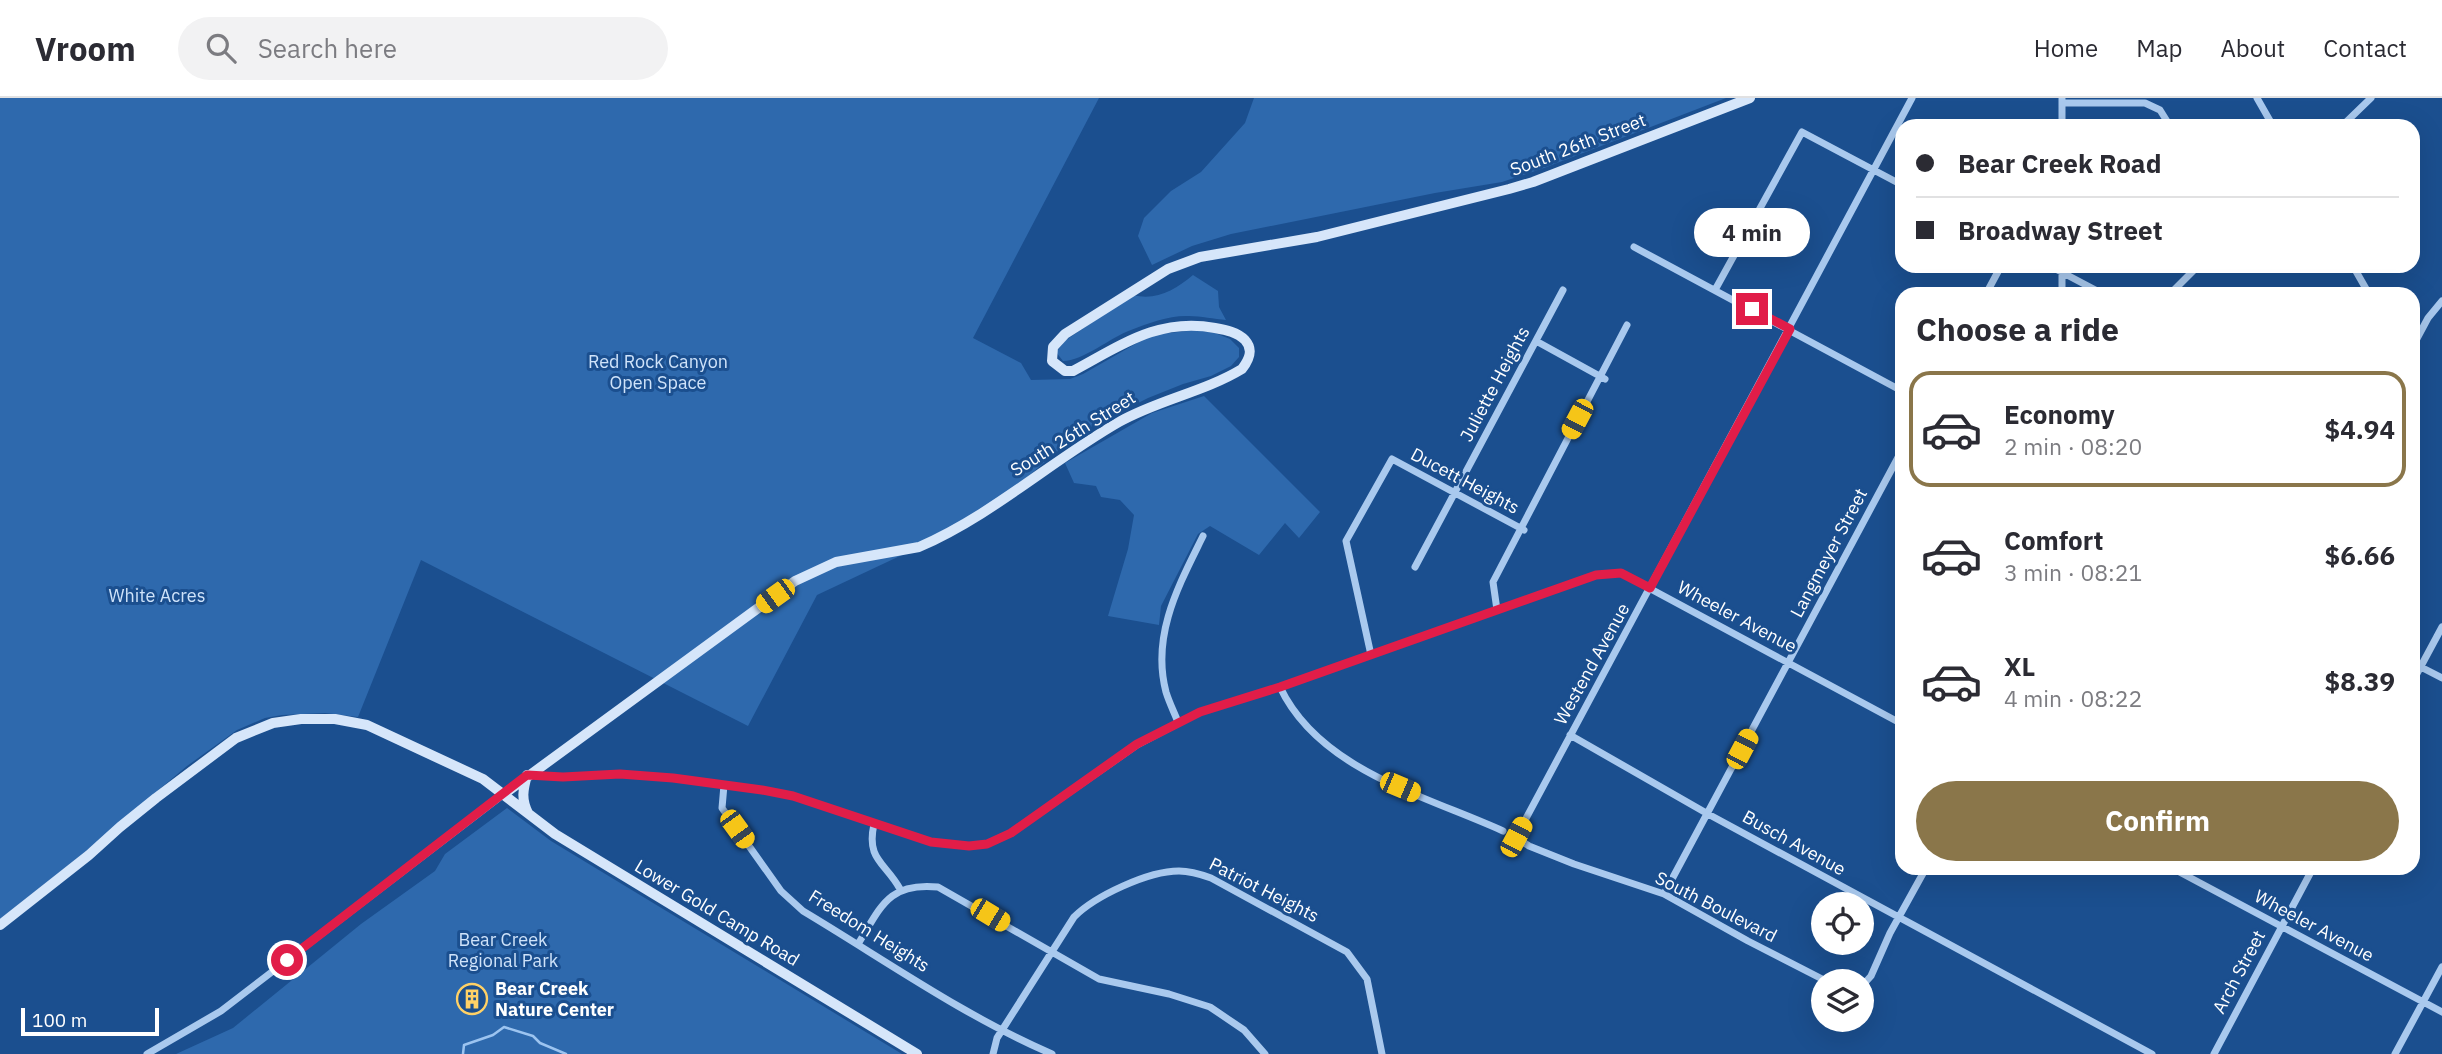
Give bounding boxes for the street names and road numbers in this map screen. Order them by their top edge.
street label: South 26th Street [1507,108,1649,181]
street label: Juliette Heights [1455,322,1535,445]
street label: South 26th Street [1006,386,1140,481]
street label: Ducett Heights [1407,442,1524,519]
street label: Langmeyer Street [1785,484,1872,621]
street label: Wheeler Avenue [1674,575,1801,658]
street label: Westend Avenue [1549,599,1635,729]
street label: Busch Avenue [1739,805,1850,880]
street label: Patriot Heights [1205,852,1323,927]
street label: Lower Gold Camp Road [631,854,804,971]
street label: South Boulevard [1652,866,1781,947]
street label: Freedom Heights [804,884,934,977]
street label: Wheeler Avenue [2251,884,2378,967]
street label: Arch Street [2207,926,2270,1017]

